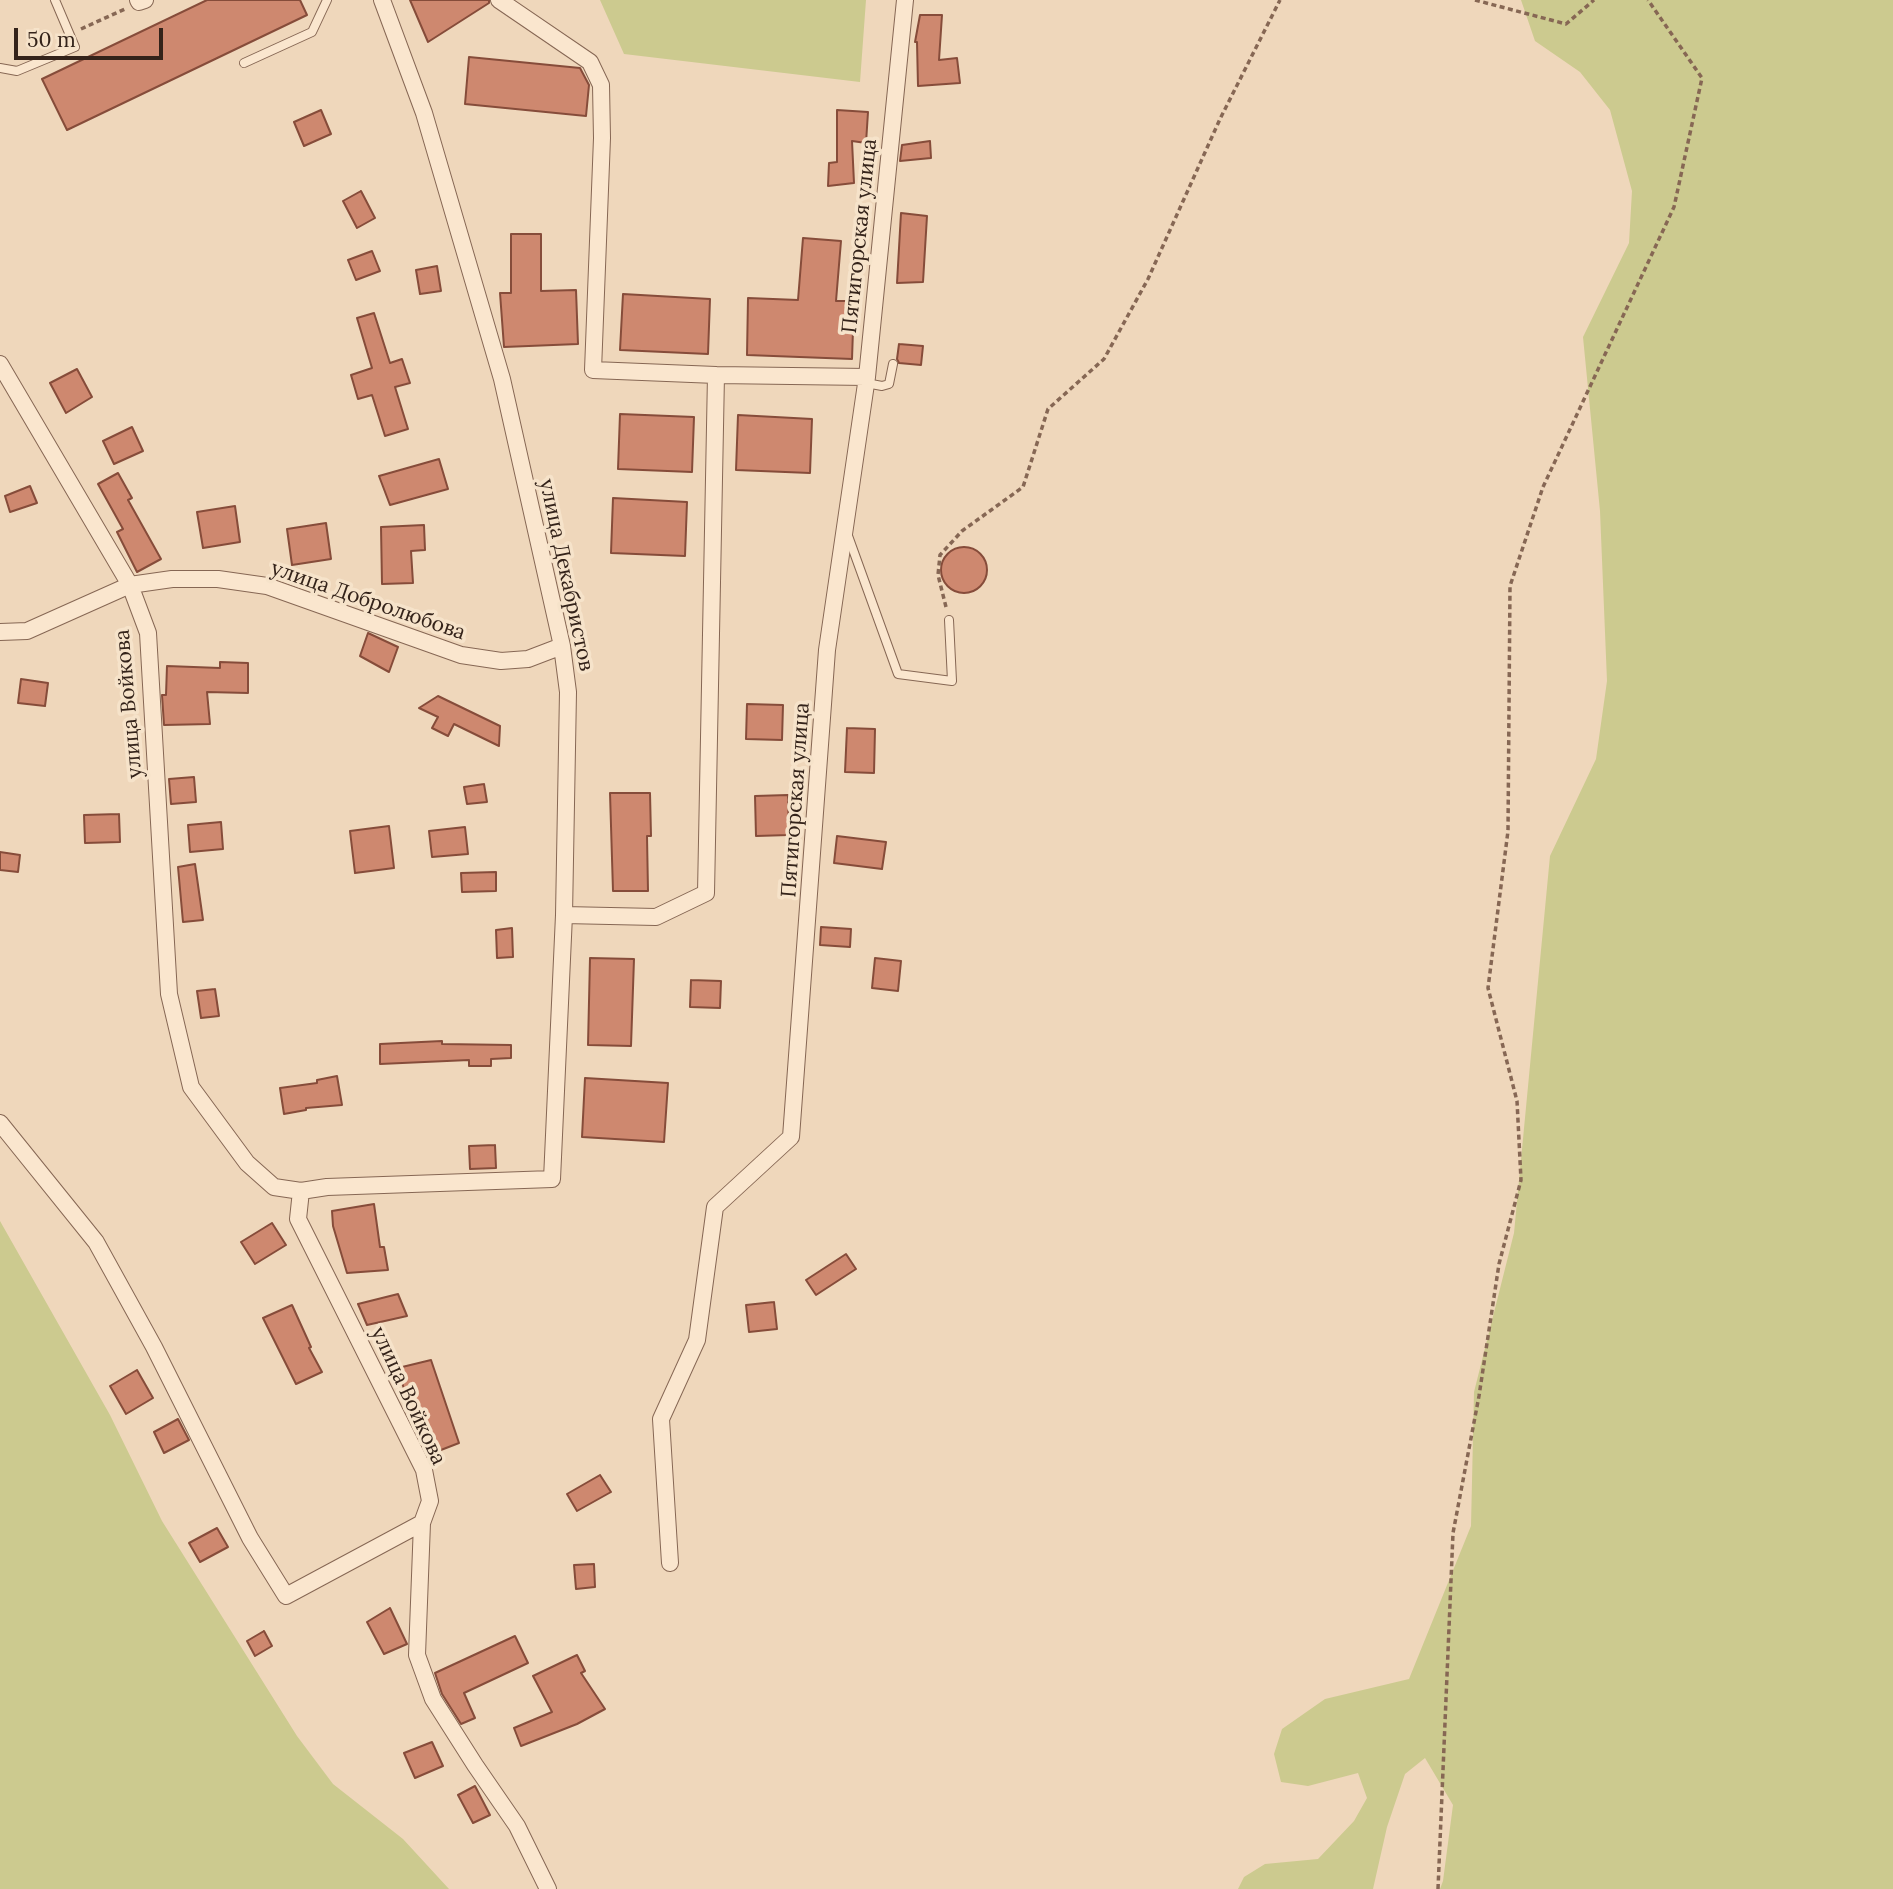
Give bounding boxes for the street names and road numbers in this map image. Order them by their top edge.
street label: Пятигорская улица [837,137,883,335]
street label: улица Декабристов [533,477,599,673]
street label: улица Добролюбова [267,556,469,646]
street label: улица Войкова [110,628,148,780]
street label: Пятигорская улица [777,702,815,898]
street label: улица Войкова [365,1323,451,1469]

